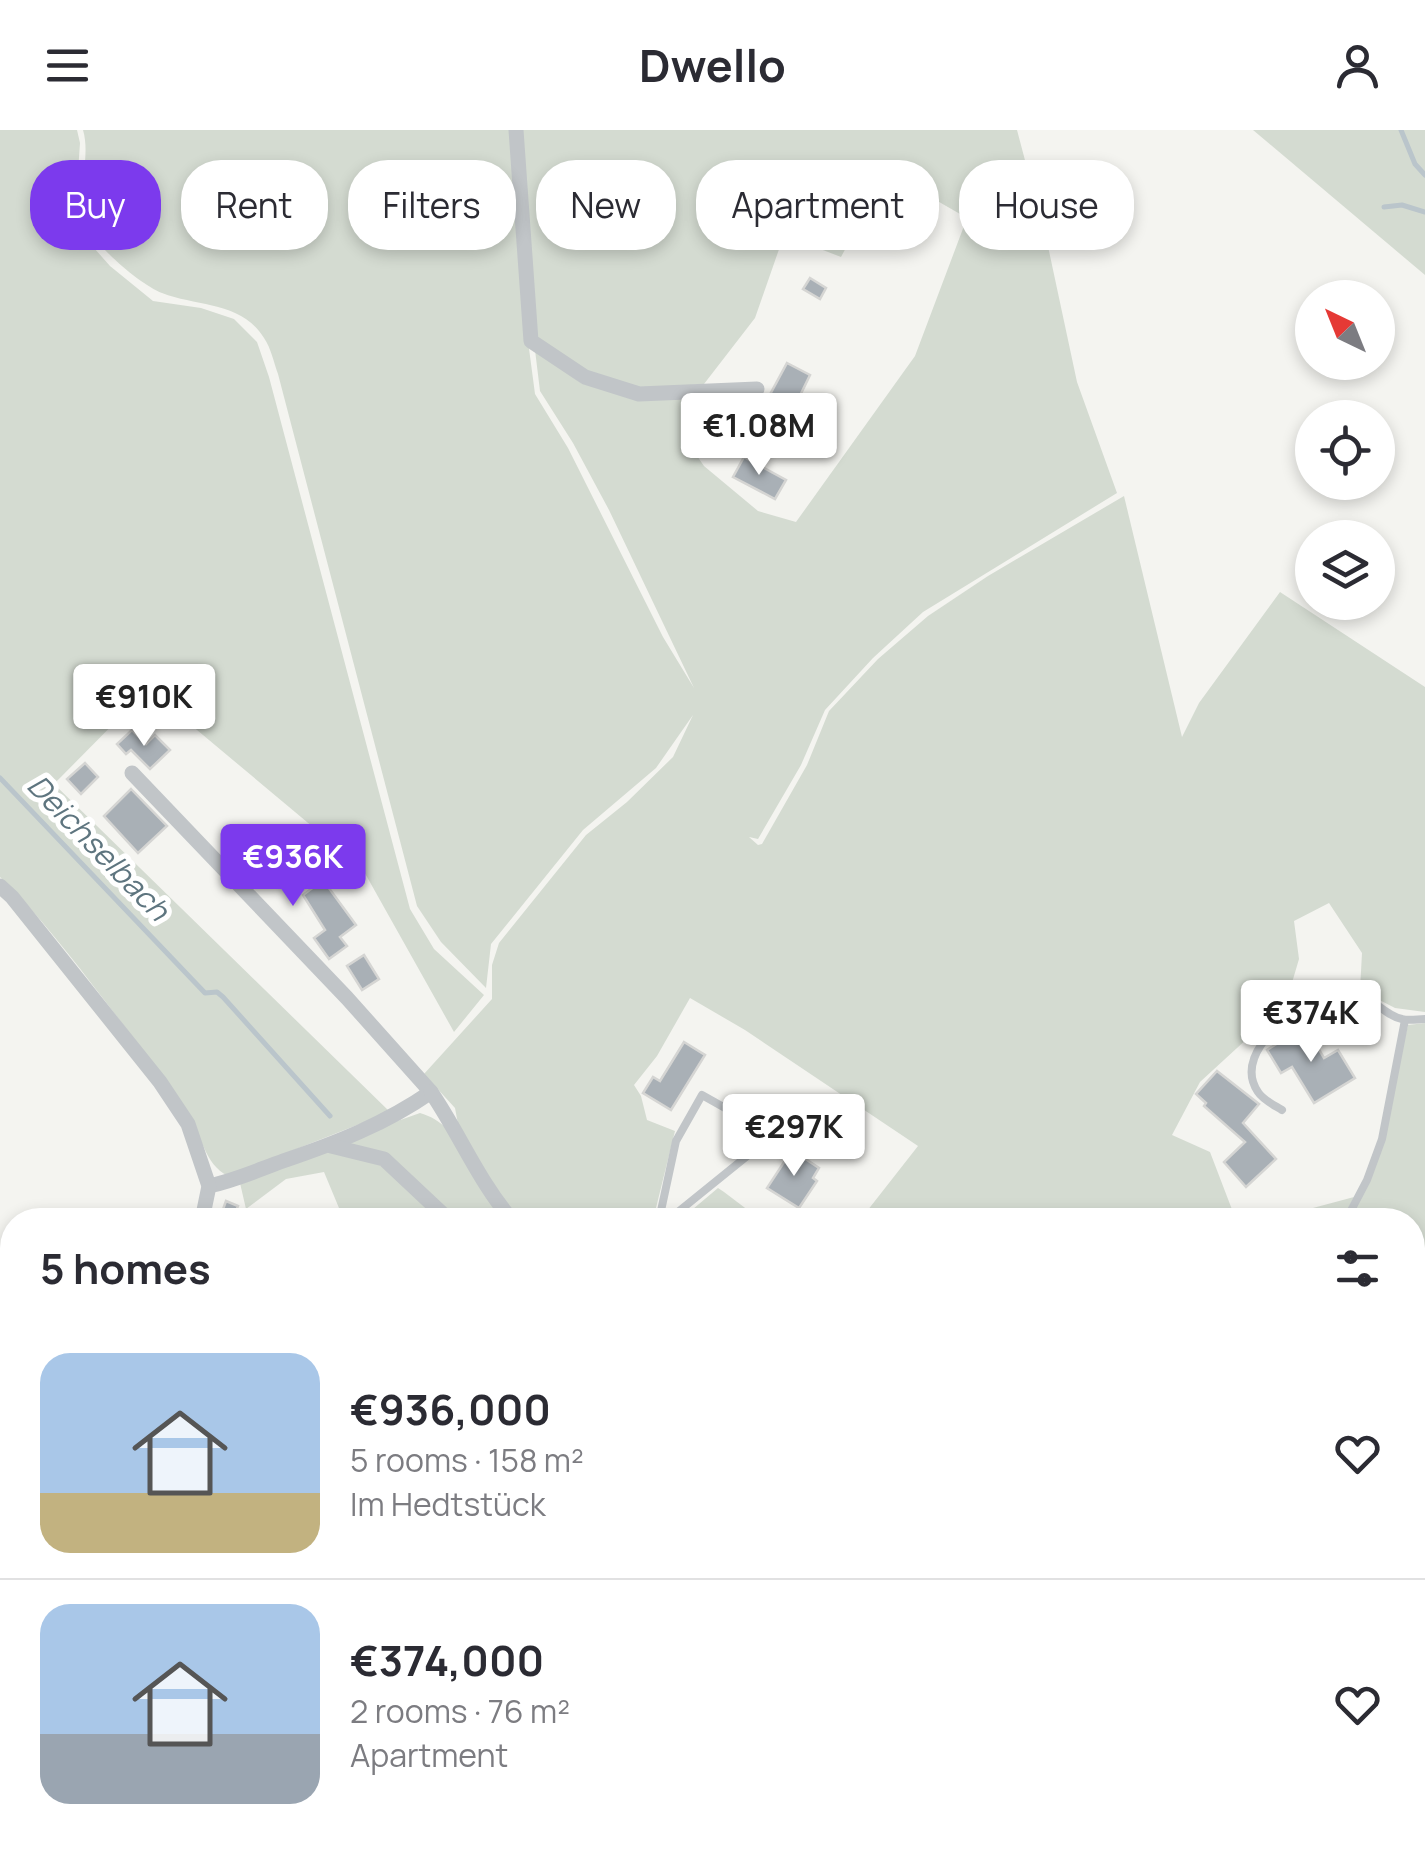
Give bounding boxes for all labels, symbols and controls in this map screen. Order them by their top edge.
text: Dwello [639,34,786,96]
icon: menu [40,38,95,93]
icon: person [1330,38,1385,93]
chip: Buy [30,160,161,250]
chip: Rent [181,160,328,250]
chip: Filters [348,160,516,250]
chip: New [536,160,676,250]
chip: Apartment [696,160,939,250]
chip: House [959,160,1134,250]
north arrow [1295,280,1395,380]
map controls [1295,280,1395,620]
pin: €1.08M [678,393,840,478]
button: locate [1295,400,1395,500]
text: €1.08M [703,403,815,447]
button: layers [1295,520,1395,620]
pin: €910K [74,664,214,749]
text: €910K [95,674,193,718]
water label: Deichselbach [19,765,180,930]
pin: €936K [223,824,363,909]
text: €936K [243,834,343,878]
pin: €374K [1241,980,1381,1065]
text: €374K [1263,990,1359,1034]
pin: €297K [724,1094,864,1179]
text: €297K [745,1104,843,1148]
text: 5 homes [40,1239,211,1297]
icon: filters [1330,1241,1385,1296]
text: €936,000 [350,1380,551,1438]
icon: home [120,1393,240,1513]
icon: heart [1330,1426,1385,1481]
text: 5 rooms · 158 m² [350,1438,584,1482]
text: Im Hedtstück [350,1482,546,1526]
text: €374,000 [350,1631,544,1689]
icon: home [120,1644,240,1764]
icon: heart [1330,1677,1385,1732]
text: 2 rooms · 76 m² [350,1689,570,1733]
text: Apartment [350,1733,508,1777]

